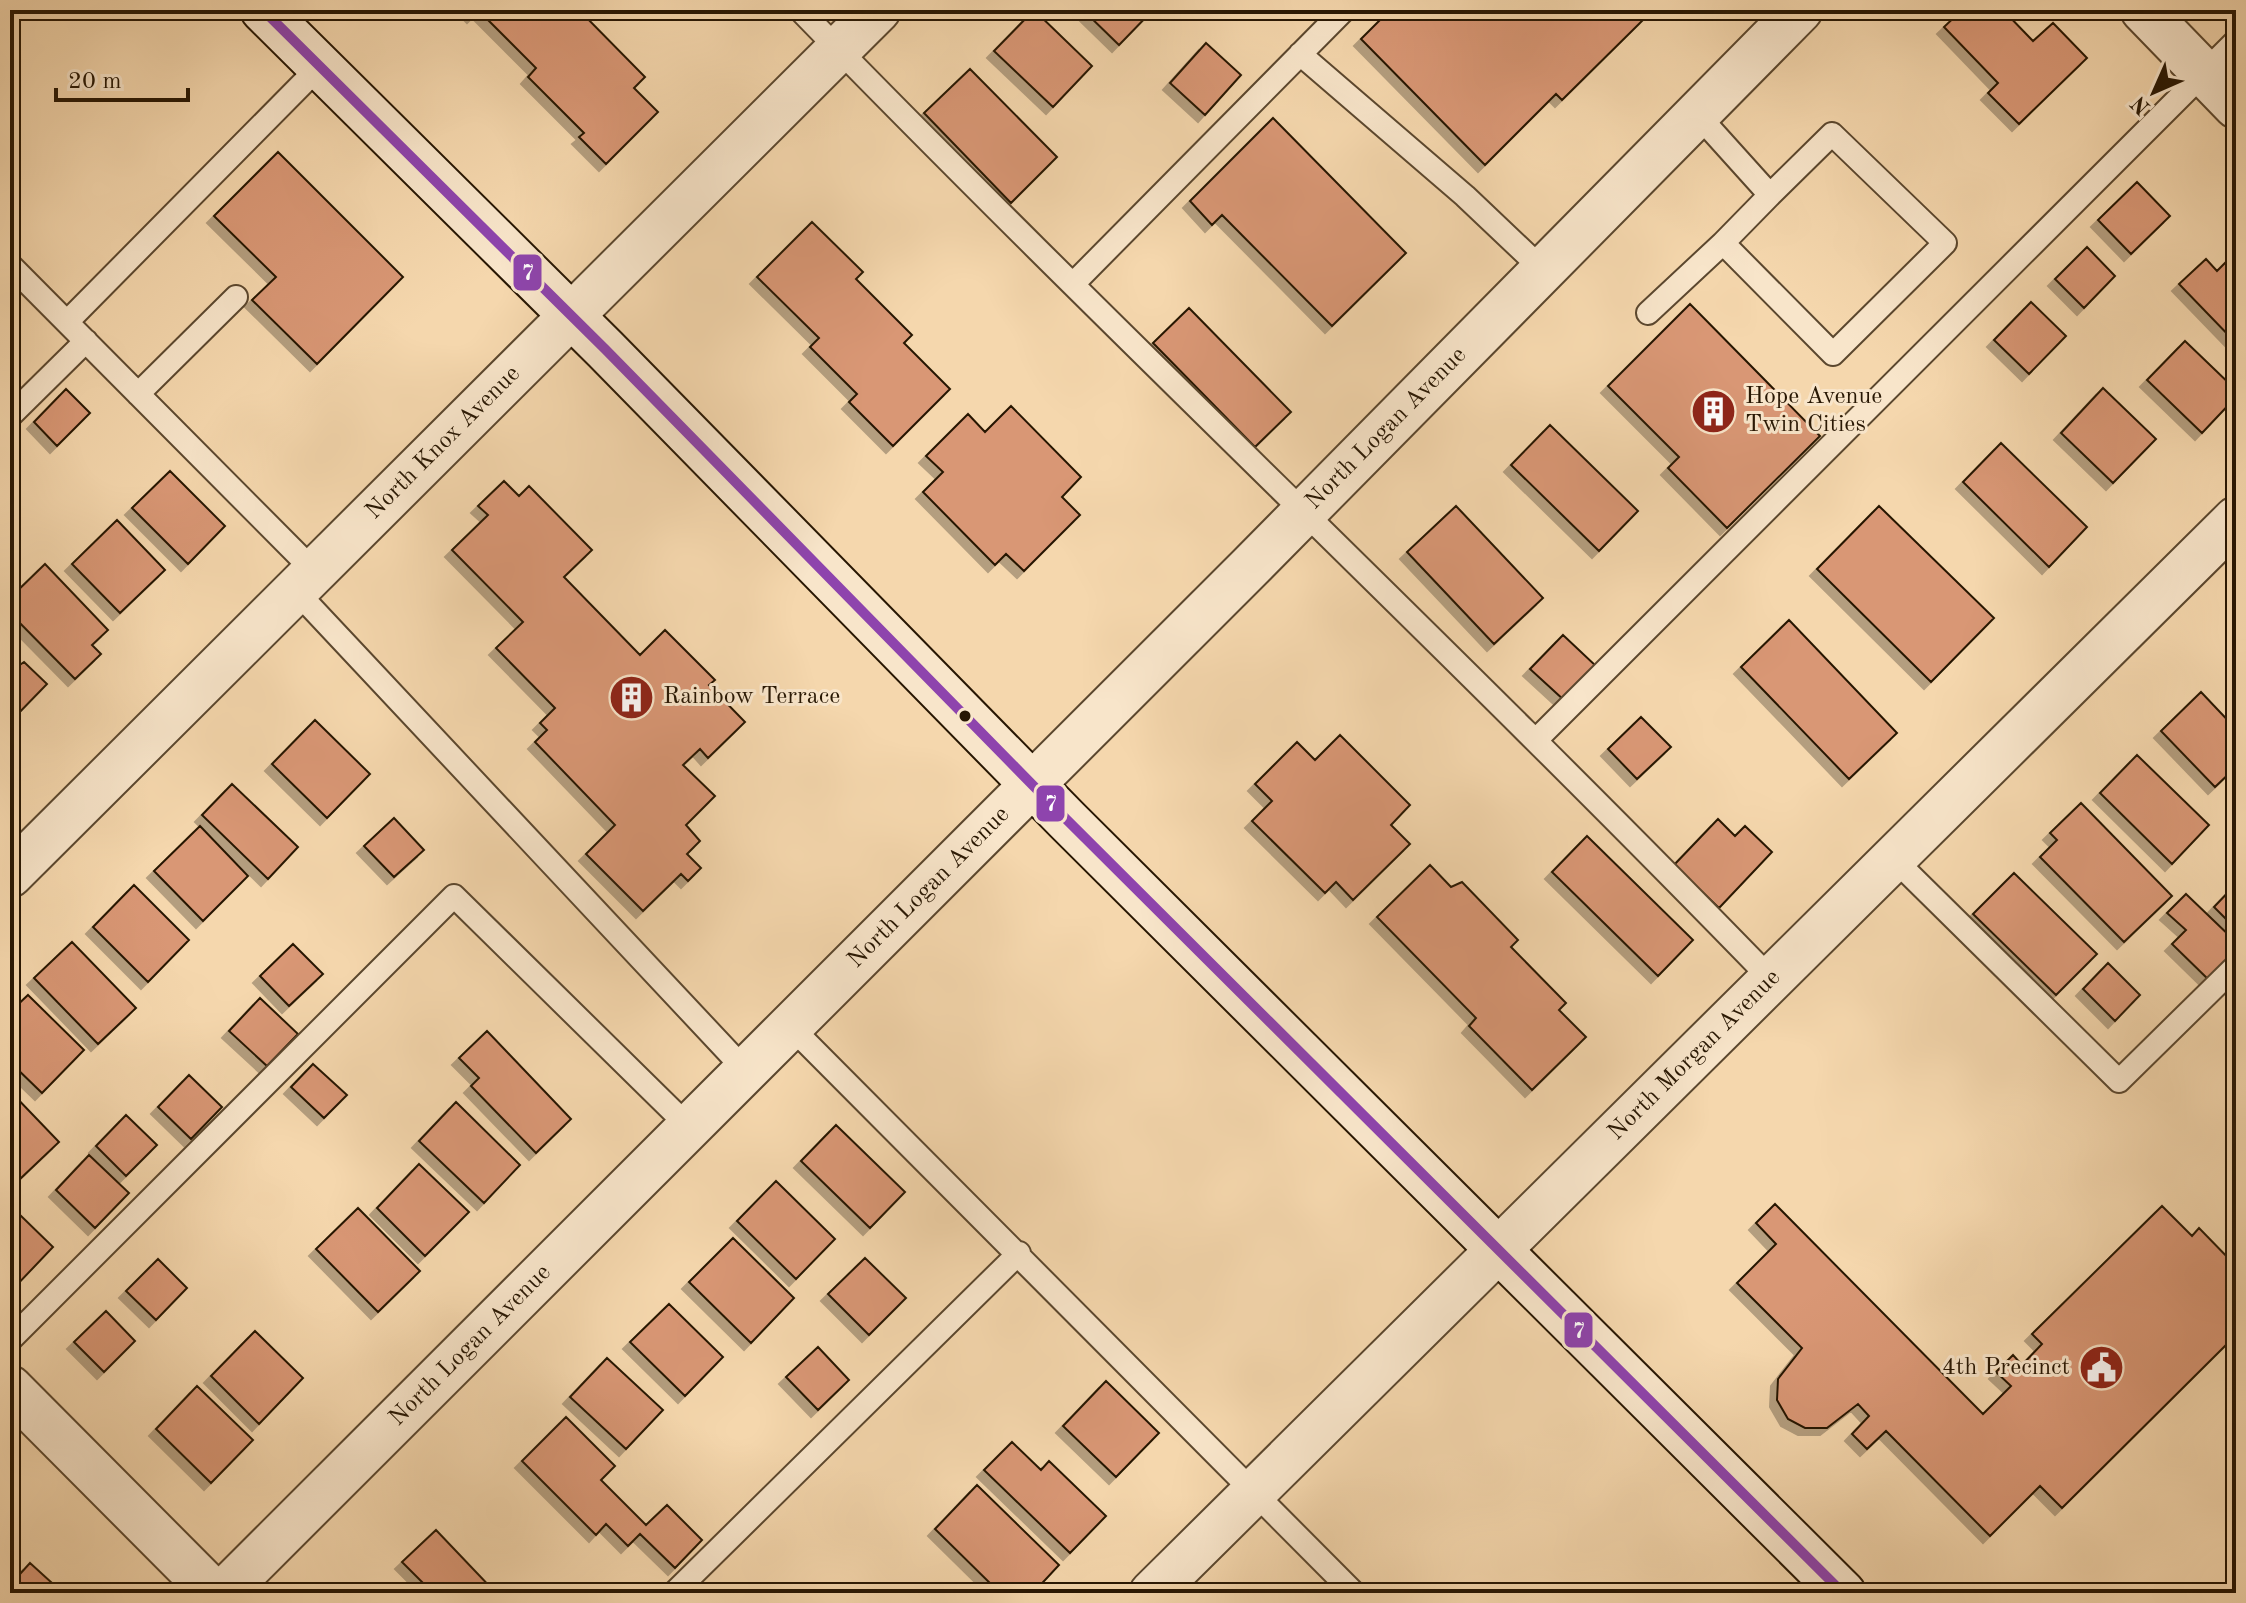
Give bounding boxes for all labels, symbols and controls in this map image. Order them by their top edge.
scale bar [56,52,188,102]
north arrow [2114,52,2194,132]
text: 20 m [68,70,122,94]
text: N [2127,91,2155,118]
line badge: 7 [512,253,543,292]
text: 7 [522,263,534,285]
street label: North Logan Avenue [1302,343,1471,514]
street label: North Knox Avenue [362,362,525,524]
place label: Hope Avenue Twin Cities [1745,385,1882,437]
building icon: Hope Avenue Twin Cities [1690,387,1738,435]
building icon: Rainbow Terrace [608,673,656,721]
place label: Rainbow Terrace [663,685,840,709]
unlabelled marker [957,708,973,724]
line badge: 7 [1035,784,1066,823]
text: 7 [1045,794,1057,816]
street label: North Logan Avenue [844,802,1014,973]
street label: North Morgan Avenue [1604,965,1785,1145]
street label: North Logan Avenue [385,1260,556,1431]
line badge: 7 [1563,1311,1594,1349]
text: 7 [1573,1321,1585,1343]
public building icon: 4th Precinct [2077,1344,2125,1392]
place label: 4th Precinct [1942,1356,2070,1380]

